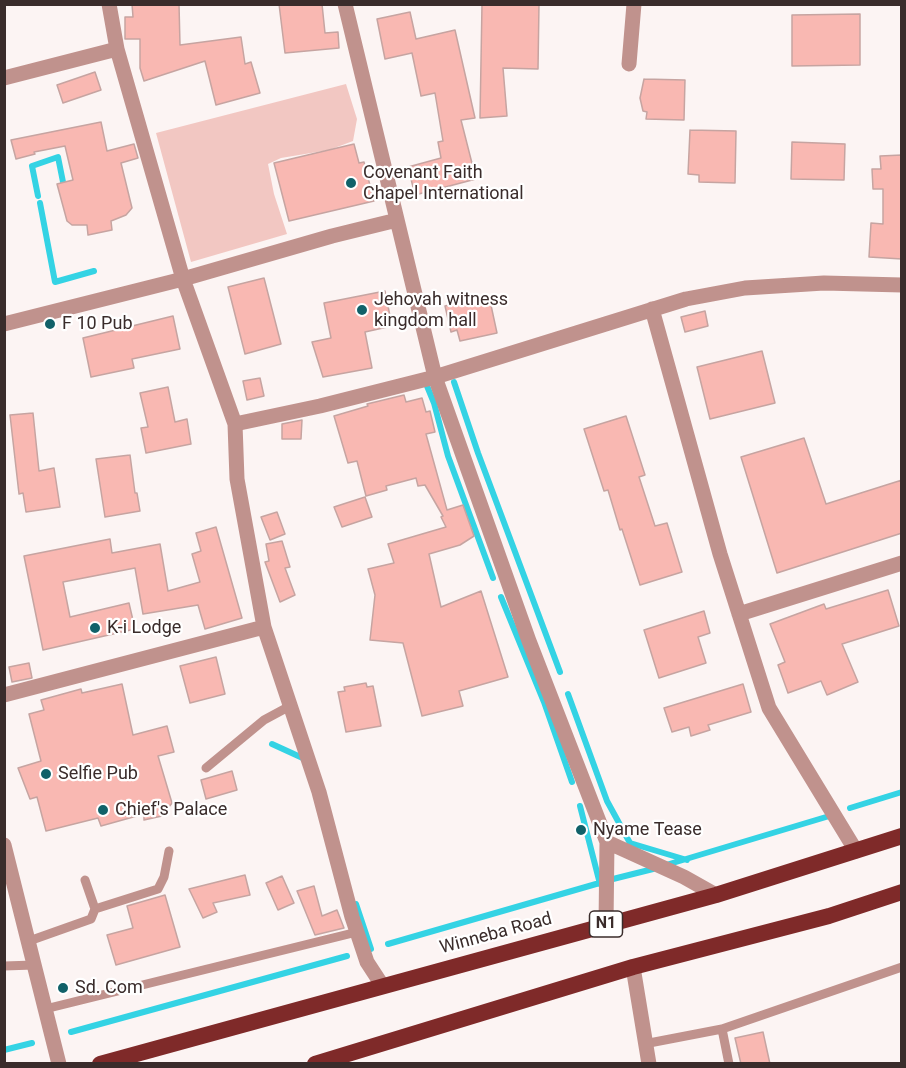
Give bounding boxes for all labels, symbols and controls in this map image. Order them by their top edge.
place label: Covenant Faith Chapel International [363,162,524,204]
marker: Covenant Faith Chapel International [344,176,358,190]
place label: Jehovah witness kingdom hall [374,289,508,332]
marker: Jehovah witness kingdom hall [355,303,369,317]
place label: F 10 Pub [62,313,132,335]
marker: F 10 Pub [43,317,57,331]
place label: K-i Lodge [107,617,181,639]
marker: K-i Lodge [88,621,102,635]
place label: Selfie Pub [58,763,138,785]
marker: Selfie Pub [39,767,53,781]
place label: Chief's Palace [115,799,227,821]
marker: Chief's Palace [96,803,110,817]
place label: Nyame Tease [593,819,702,841]
marker: Nyame Tease [574,823,588,837]
street label: Winneba Road [437,909,555,959]
road number: N1 [590,911,622,937]
place label: Sd. Com [75,977,143,999]
marker: Sd. Com [56,981,70,995]

